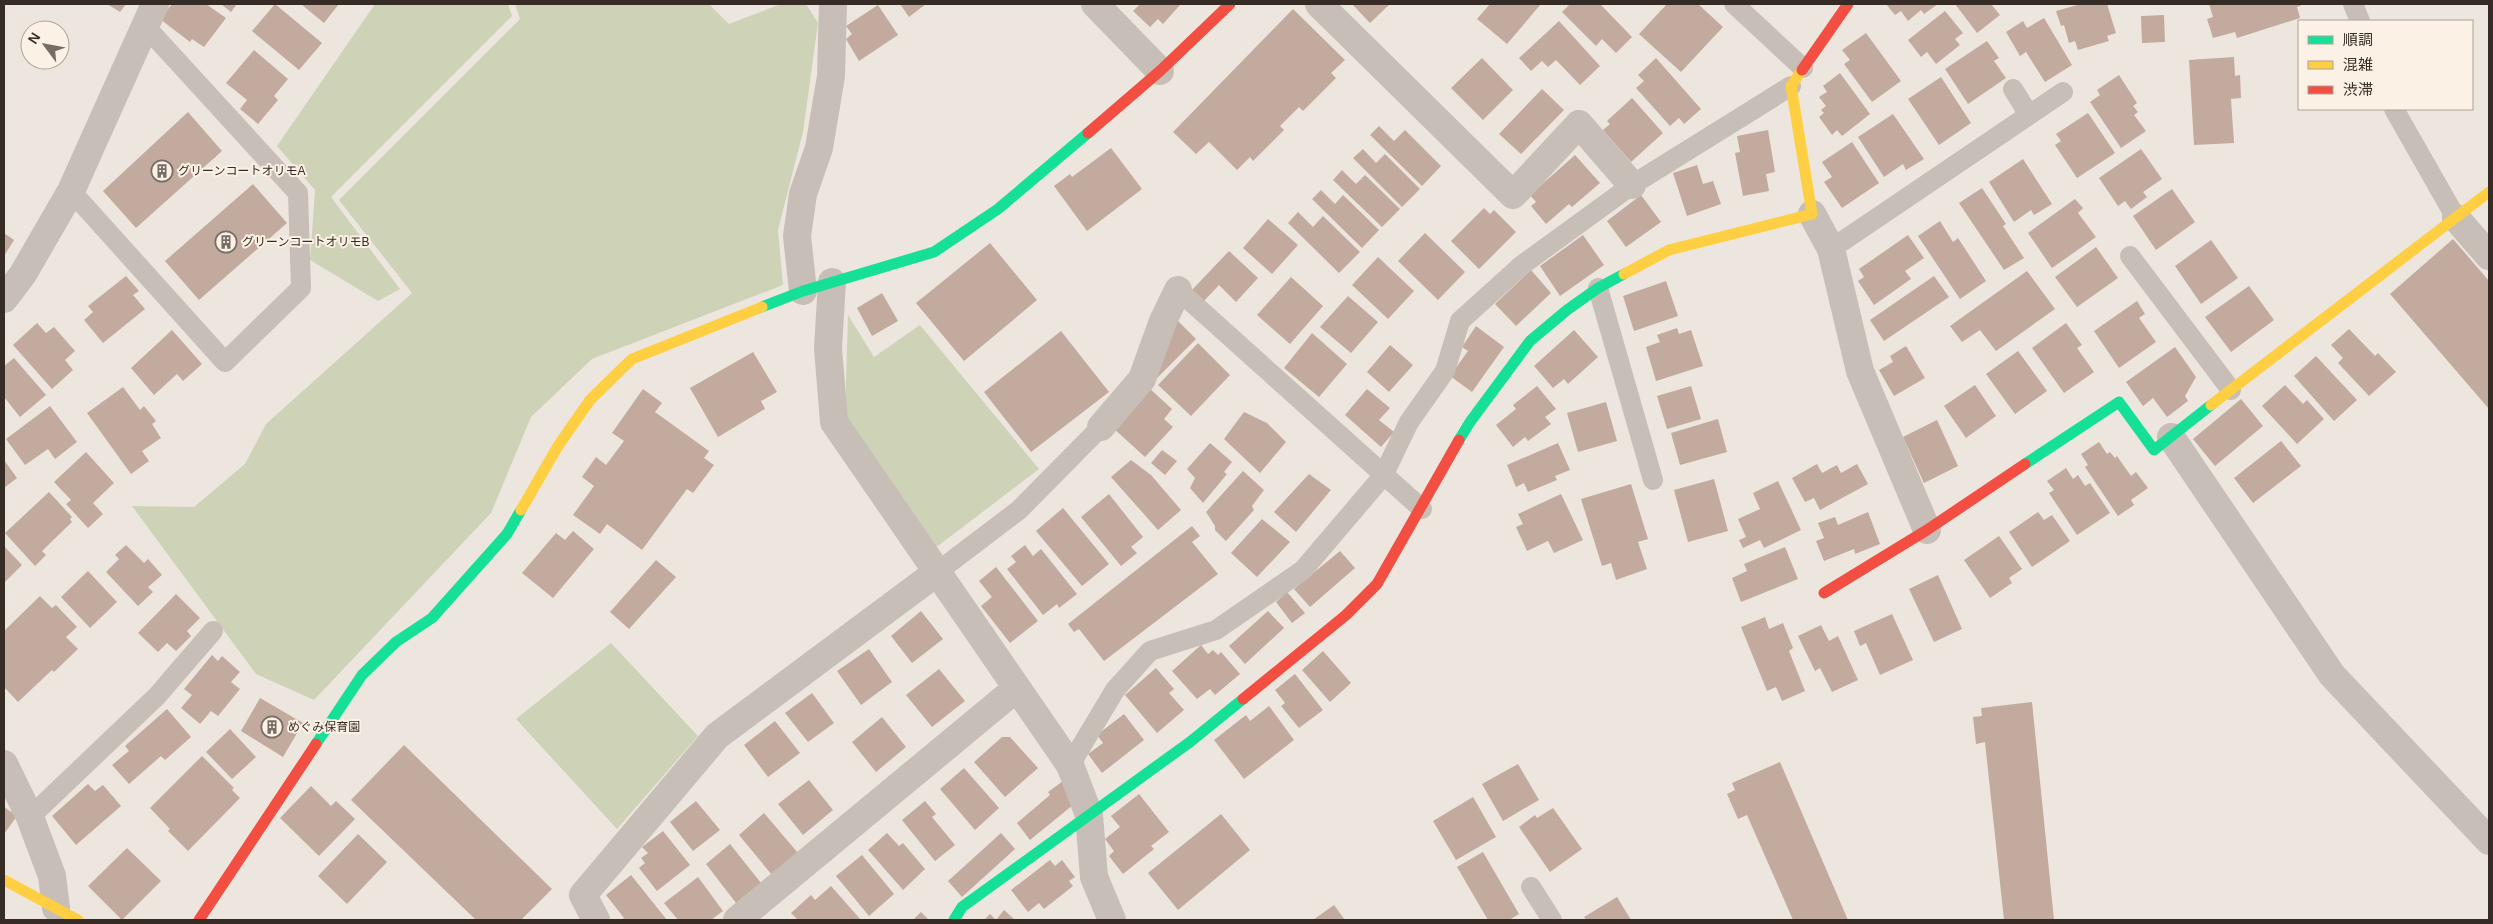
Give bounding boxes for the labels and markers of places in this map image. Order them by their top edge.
building icon: グリーンコートオリモA [150,159,174,183]
place label: グリーンコートオリモA [178,164,305,178]
building icon: グリーンコートオリモB [214,230,238,254]
place label: グリーンコートオリモB [242,235,369,249]
building icon: めぐみ保育園 [260,715,284,739]
place label: めぐみ保育園 [288,720,360,734]

